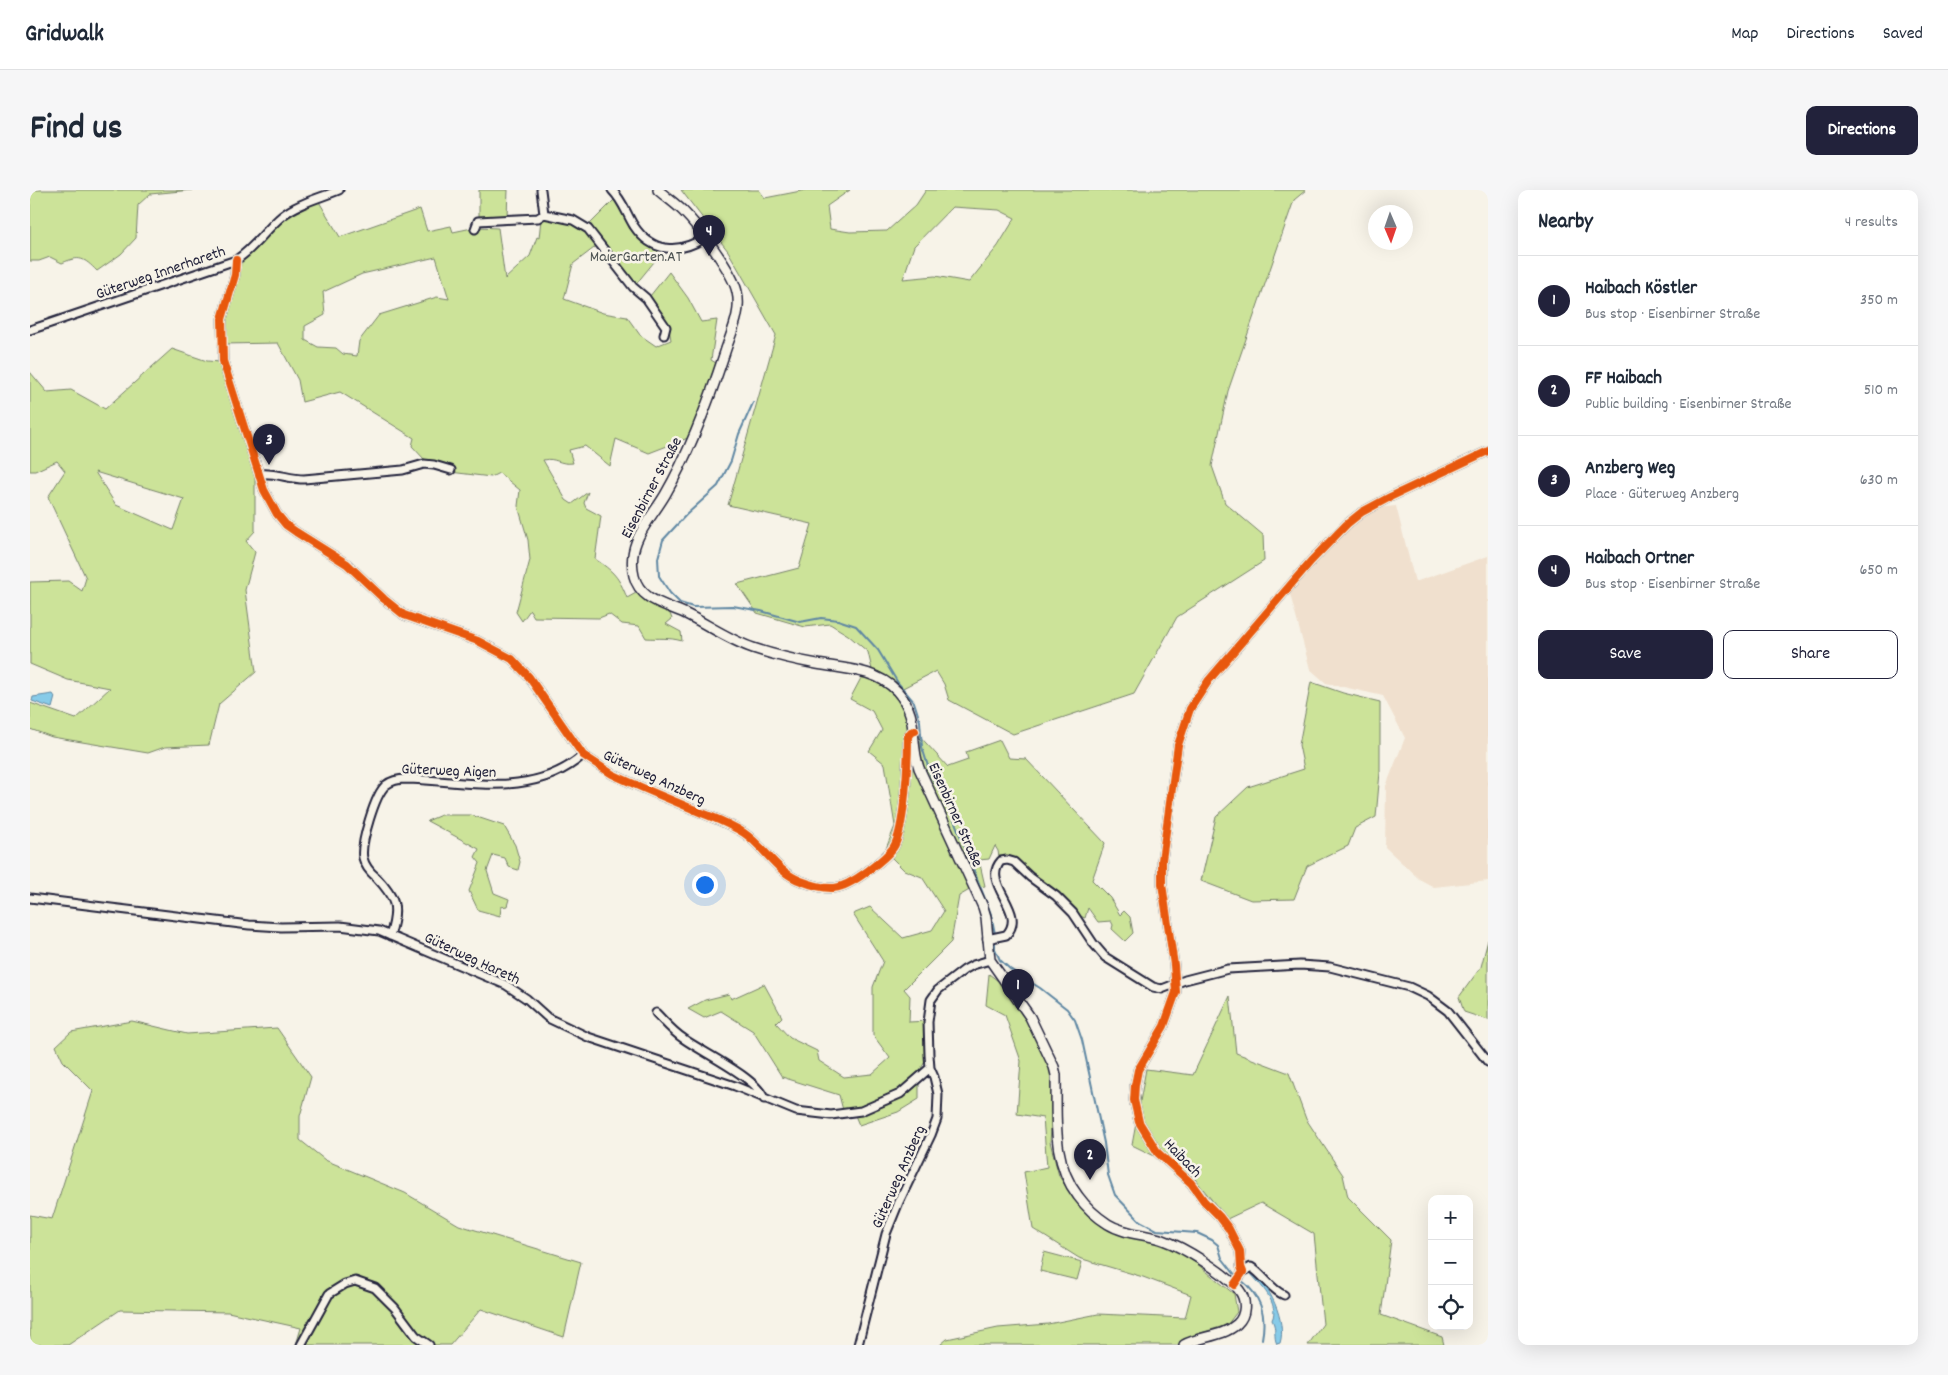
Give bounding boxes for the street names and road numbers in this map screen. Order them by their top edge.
street label: Güterweg Innerhareth [93,240,229,306]
street label: Eisenbirner Straße [616,433,689,543]
street label: Güterweg Anzberg [599,744,709,812]
street label: Güterweg Aigen [401,758,497,785]
street label: Eisenbirner Straße [921,759,988,871]
street label: Güterweg Hareth [420,927,524,992]
street label: Güterweg Anzberg [866,1122,932,1232]
street label: Haibach [1158,1134,1207,1184]

